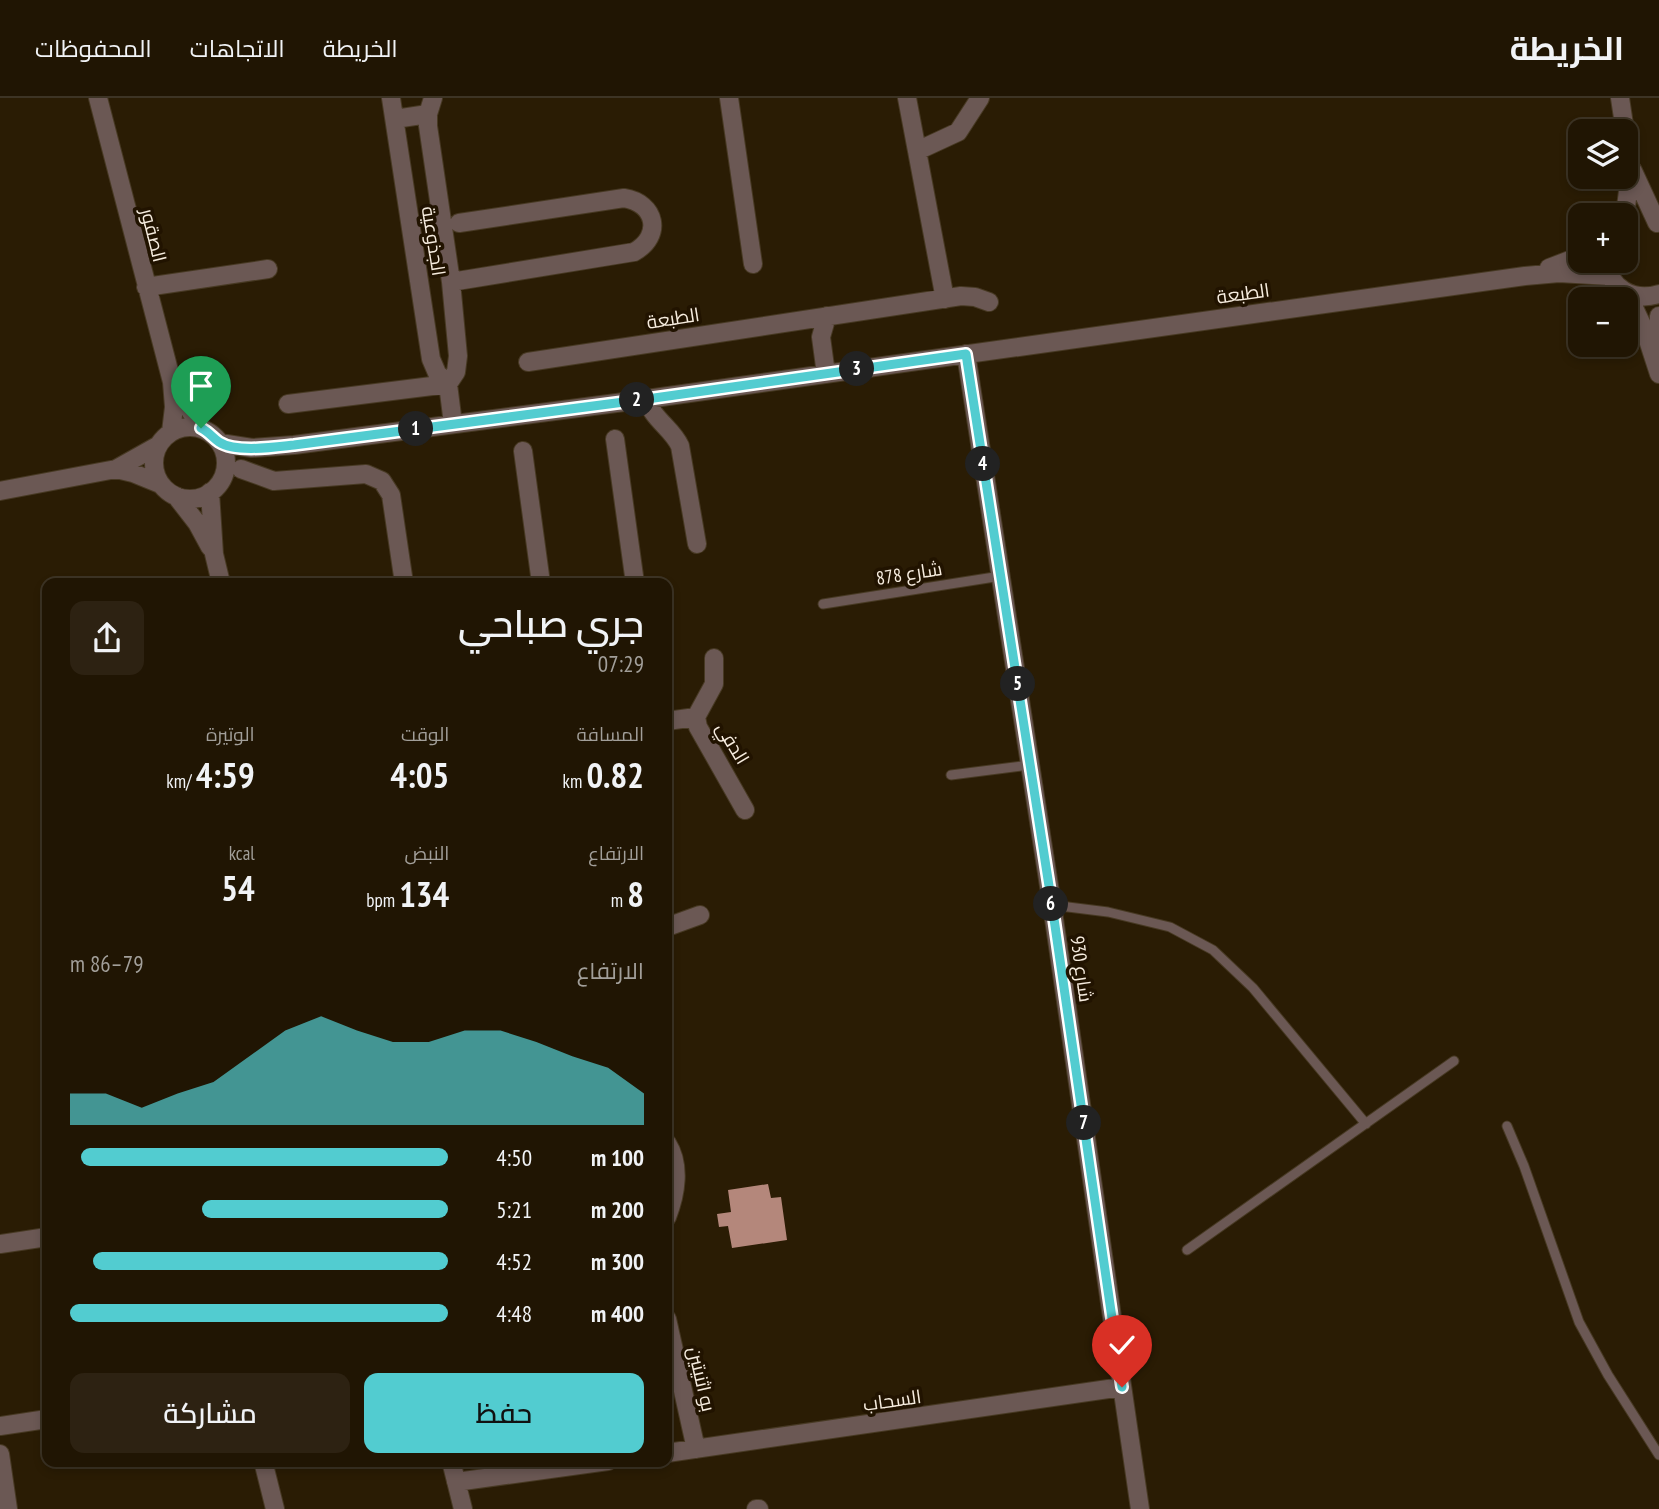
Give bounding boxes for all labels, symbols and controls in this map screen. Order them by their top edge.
text: الخريطة [1510,26,1624,69]
text: المحفوظات [35,33,152,64]
text: الاتجاهات [190,33,285,64]
text: الخريطة [323,33,398,64]
map controls [1568,119,1638,357]
button: layers [1568,119,1638,189]
button: + [1568,203,1638,273]
street label: الجذوعية [417,204,451,278]
street label: الصقور [136,205,172,264]
street label: الطبعة [1215,277,1271,309]
button: − [1568,287,1638,357]
street label: الطبعة [645,302,701,334]
pin: 3 [840,352,874,386]
pin [171,356,231,428]
text: 3 [852,356,861,380]
icon: arrive [182,367,220,405]
pin: 2 [620,382,654,418]
text: 2 [632,387,641,411]
pin: 1 [398,412,434,446]
text: 1 [411,416,420,440]
pin: 4 [965,446,1000,482]
text: 4 [978,451,987,475]
street label: شارع 878 [874,556,944,592]
text: جري صباحي [458,598,644,647]
button: share [70,601,144,675]
text: 07:29 [598,649,644,678]
pin: 5 [1000,666,1036,702]
text: 5 [1013,671,1022,695]
street label: الدفي [709,718,755,770]
text: الوتيرة [206,722,255,746]
text: الوقت [401,722,449,746]
text: المسافة [576,722,644,746]
text: 4:59 [196,752,255,798]
text: 4:05 [390,752,449,798]
text: 0.82 [586,752,644,798]
text: /km [166,769,196,793]
text: km [563,769,586,793]
text: kcal [229,841,255,865]
text: النبض [405,841,449,865]
text: الارتفاع [588,841,644,865]
text: 54 [221,865,255,911]
text: 134 [399,871,449,917]
text: 8 [627,871,644,917]
pin: 6 [1034,886,1068,922]
text: bpm [366,888,399,912]
text: m [611,888,627,912]
text: 6 [1046,891,1055,915]
street label: شارع 930 [1064,934,1099,1004]
text: 79–86 m [70,949,143,978]
text: الارتفاع [577,956,644,985]
pin: 7 [1066,1105,1102,1140]
text: 7 [1079,1110,1088,1134]
text: 4:50 [496,1143,532,1172]
text: 100 m [591,1143,644,1172]
text: 5:21 [496,1195,532,1224]
text: 200 m [591,1195,644,1224]
text: 4:52 [496,1247,532,1276]
text: 300 m [591,1247,644,1276]
text: 4:48 [496,1299,532,1328]
text: 400 m [591,1299,644,1328]
pin [1092,1315,1152,1387]
icon: check [1103,1326,1141,1364]
street label: بو اثنيتين [683,1344,721,1414]
button: مشاركة [70,1373,350,1453]
button: حفظ [364,1373,644,1453]
street label: السحاب [861,1384,923,1416]

